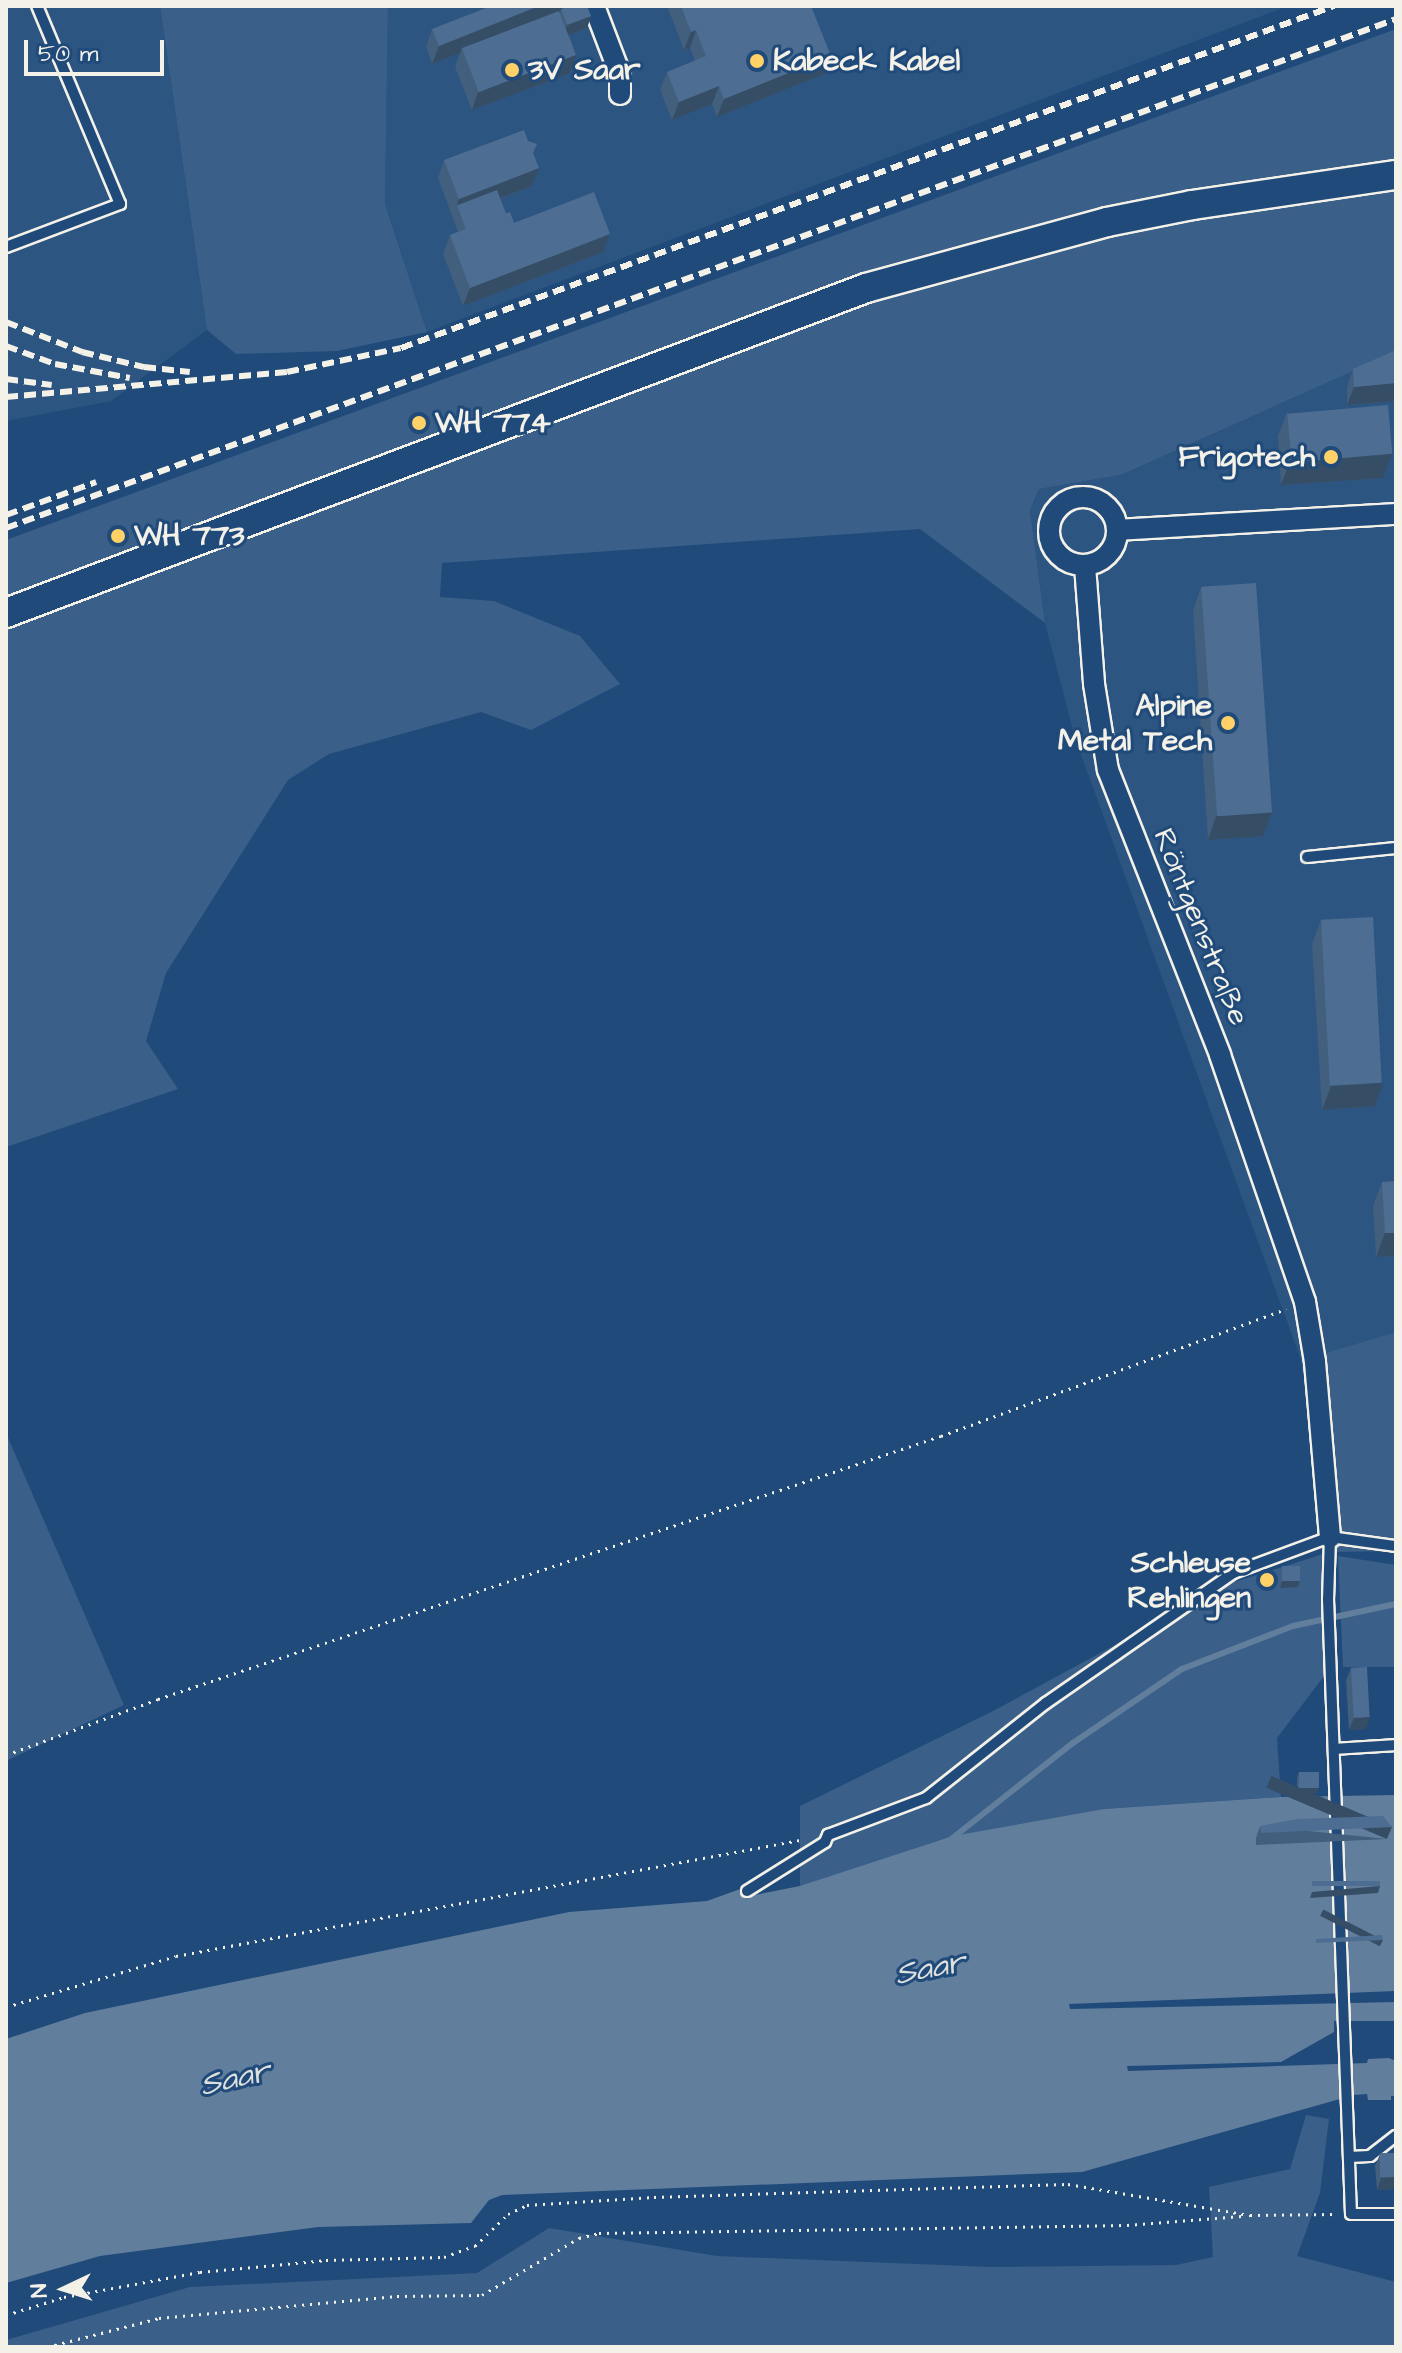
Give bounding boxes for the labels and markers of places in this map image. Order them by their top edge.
place label: Kabeck Kabel [773,43,960,79]
place label: 3V Saar [528,52,640,88]
marker: Kabeck Kabel [748,52,766,70]
marker: 3V Saar [503,61,521,79]
place label: WH 774 [435,405,551,441]
marker: WH 774 [410,414,428,432]
place label: Frigotech [1179,439,1315,475]
marker: Frigotech [1322,448,1340,466]
place label: WH 773 [134,518,245,554]
marker: WH 773 [109,527,127,545]
place label: Alpine Metal Tech [1058,688,1212,758]
marker: Alpine Metal Tech [1219,714,1237,732]
place label: Schleuse Rehlingen [1128,1545,1251,1616]
marker: Schleuse Rehlingen [1258,1571,1276,1589]

